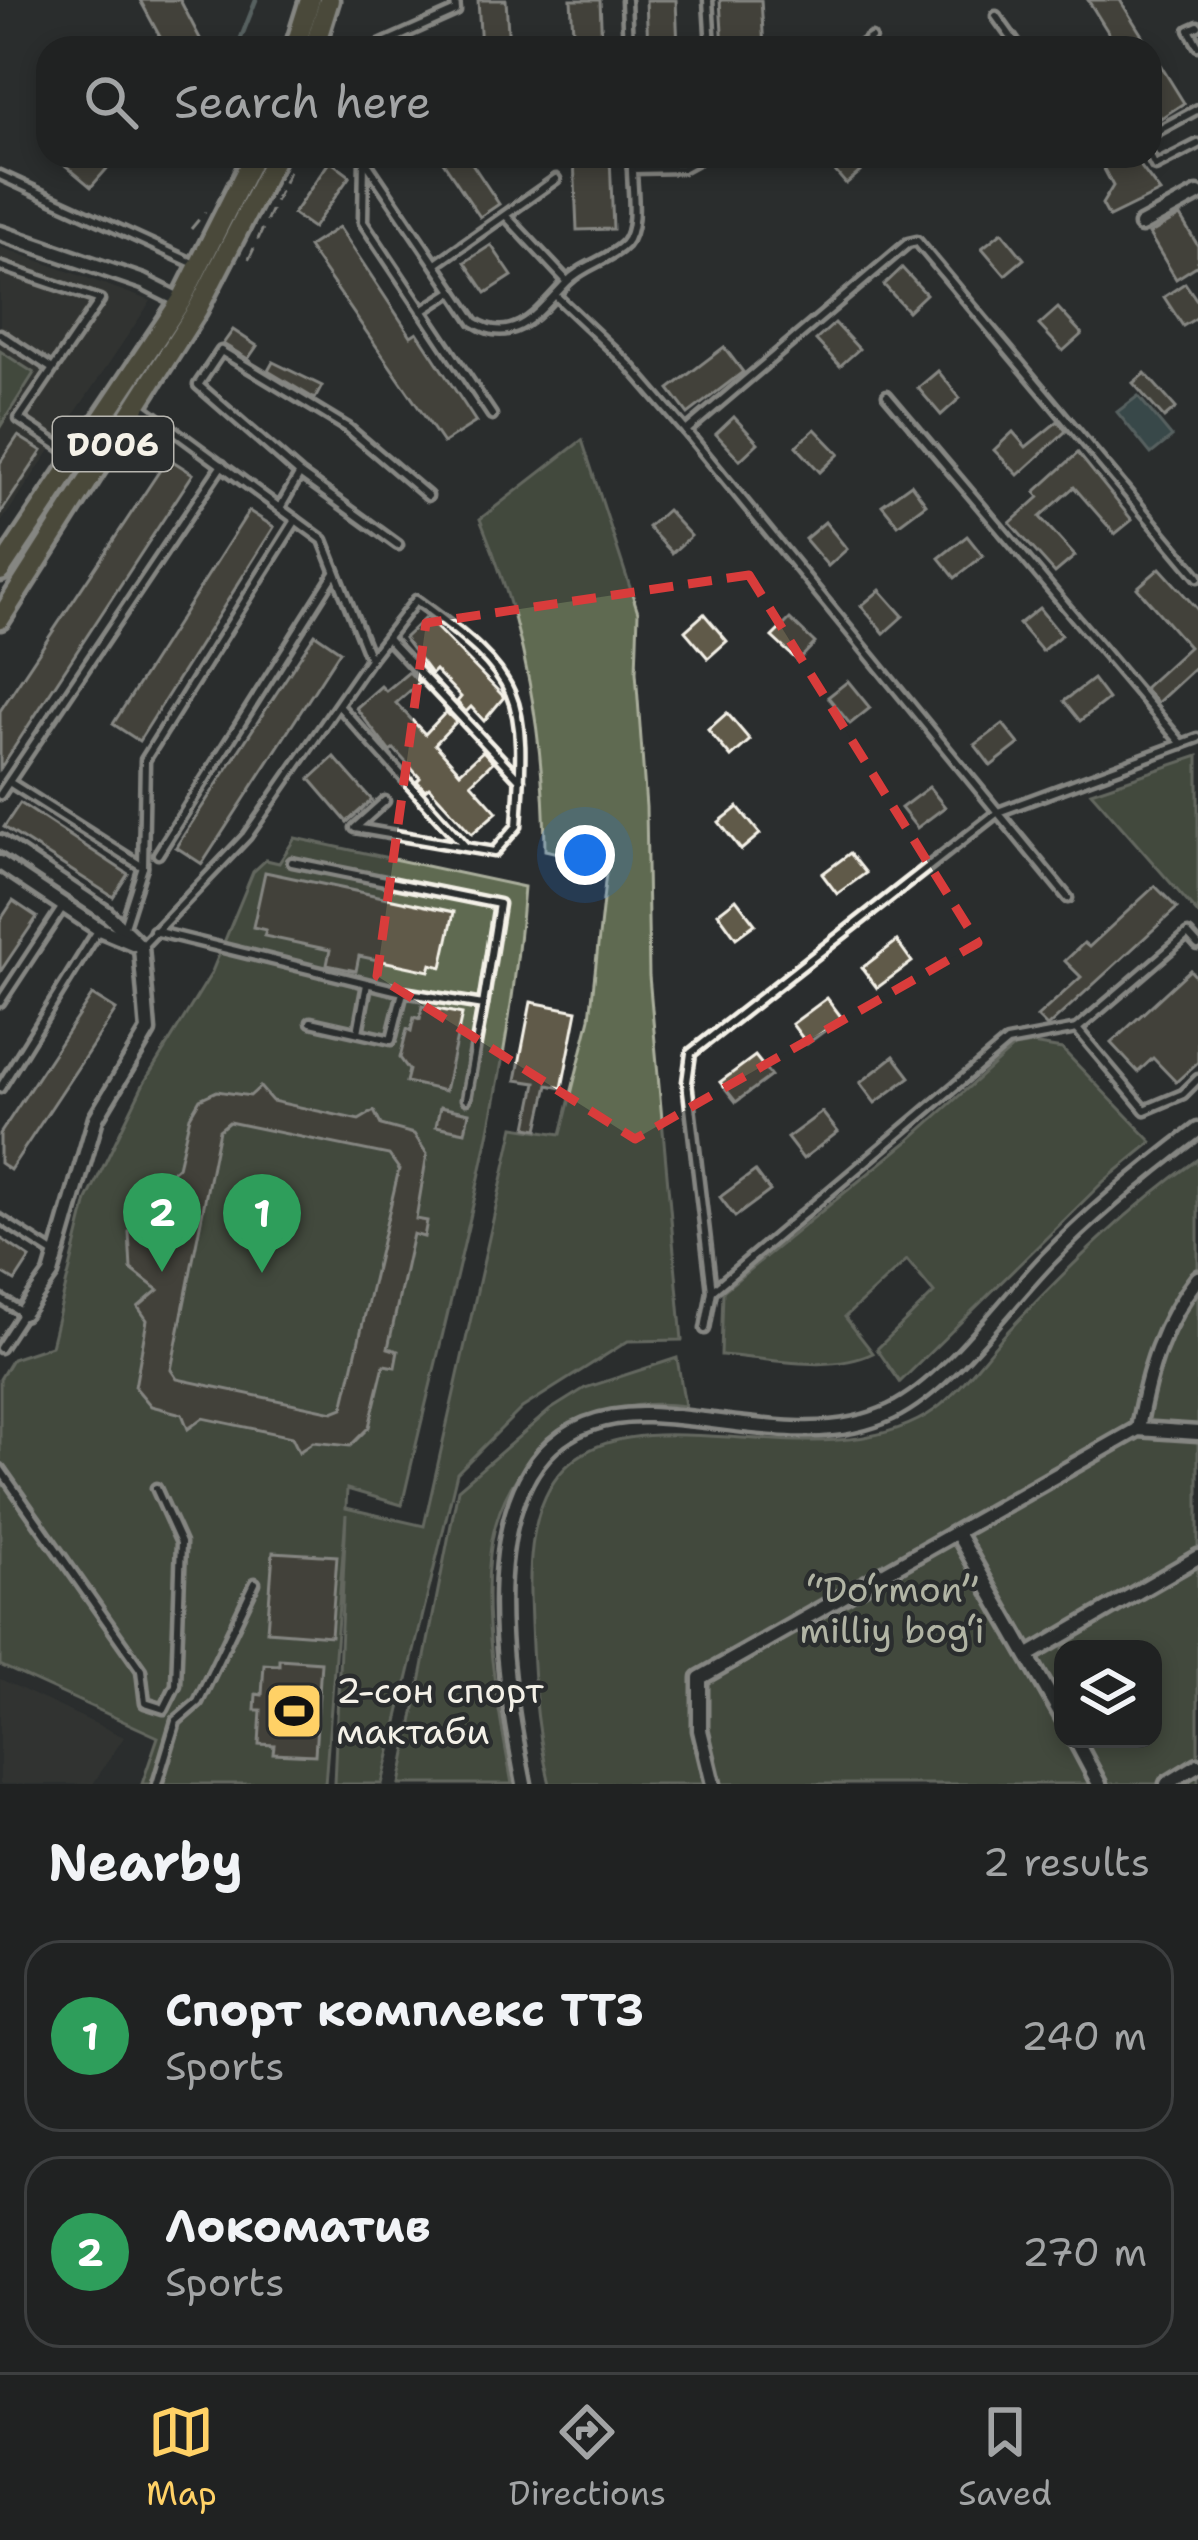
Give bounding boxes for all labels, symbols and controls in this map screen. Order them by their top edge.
search box [36,36,1162,168]
icon: search [78,69,144,135]
text: Search here [174,72,431,132]
road number: D006 [53,417,173,471]
your location [555,825,615,885]
pin: 2 [123,1173,201,1272]
pin: 1 [223,1174,301,1273]
park label: “Do‘rmon” milliy bog‘i [799,1565,985,1655]
map controls [1054,1640,1162,1748]
button: layers [1054,1640,1162,1748]
place label: 2-сон спорт мактаби [336,1666,544,1756]
sports icon: 2-сон спорт мактаби [263,1680,325,1742]
text: Nearby [48,1828,243,1896]
text: 2 results [983,1836,1150,1888]
text: Спорт комплекс ТТЗ [165,1980,643,2040]
text: 1 [81,2010,99,2062]
text: 240 m [1021,2010,1147,2062]
text: Sports [165,2040,285,2092]
text: Локоматив [165,2196,430,2256]
text: 2 [76,2226,104,2278]
text: 270 m [1022,2226,1147,2278]
text: Sports [165,2256,285,2308]
tab: Map [146,2399,217,2516]
tab: Directions [509,2399,666,2516]
tab: Saved [958,2399,1052,2516]

